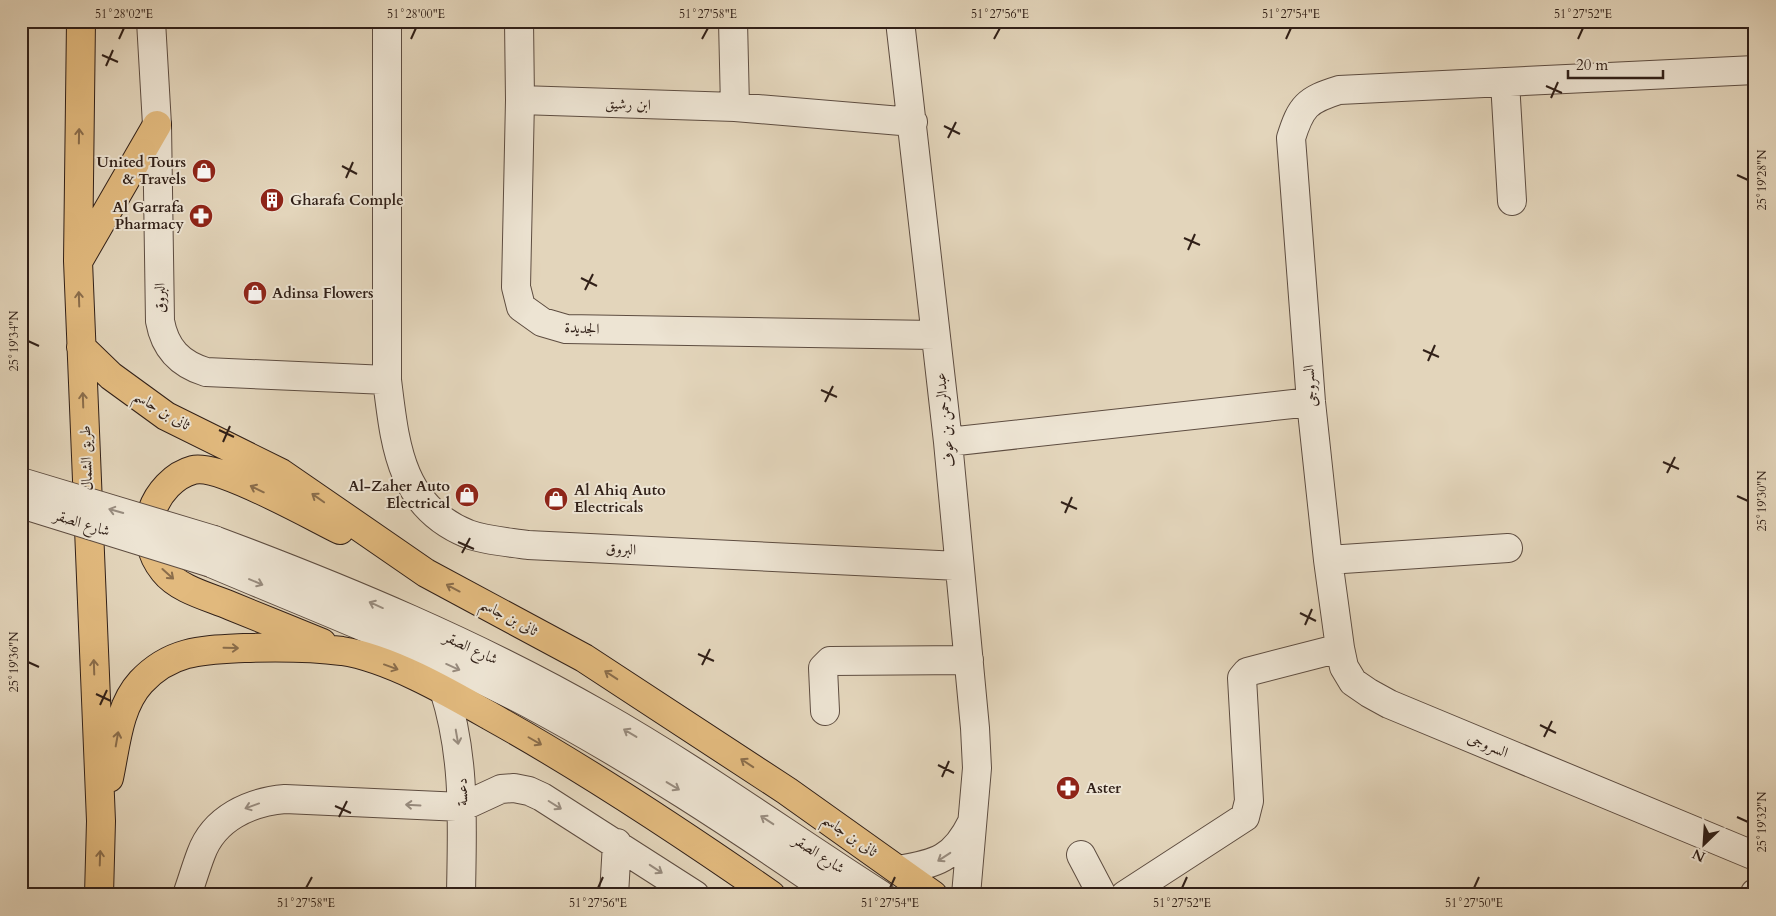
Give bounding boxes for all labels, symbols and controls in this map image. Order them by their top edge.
text: 51°28'02"E [95,6,153,22]
text: 51°28'00"E [387,6,445,22]
text: 51°27'58"E [679,6,737,22]
text: 51°27'56"E [971,6,1029,22]
text: 51°27'54"E [1262,6,1320,22]
text: 51°27'52"E [1554,6,1612,22]
scale bar [1568,48,1664,80]
text: 20 m [1576,55,1608,75]
street label: ابن رشيق [605,93,651,115]
one-way arrow [74,129,84,145]
text: 25°19'28"N [1754,149,1770,210]
place label: United Tours & Travels [96,152,186,189]
shop icon: United Tours & Travels [191,158,217,184]
building icon: Gharafa Comple [259,187,285,213]
place label: Gharafa Comple [290,190,404,210]
place label: Al Garrafa Pharmacy [113,197,185,234]
pharmacy icon: Al Garrafa Pharmacy [188,203,214,229]
shop icon: Adinsa Flowers [242,280,268,306]
street label: البروق [150,283,170,313]
place label: Adinsa Flowers [272,283,374,303]
one-way arrow [75,291,84,307]
text: 25°19'34"N [6,310,22,371]
street label: الجديدة [564,317,600,339]
street label: السروجى [1298,364,1322,408]
street label: عبدالرحمن بن عوف [930,372,960,468]
street label: ثانى بن جاسم [127,385,194,439]
one-way arrow [79,392,88,408]
street label: طريق الشمال [75,425,97,491]
text: 25°19'30"N [1754,470,1770,531]
place label: Al-Zaher Auto Electrical [348,476,451,513]
place label: Al Ahiq Auto Electricals [574,480,666,517]
shop icon: Al-Zaher Auto Electrical [454,482,480,508]
one-way arrow [250,484,265,493]
shop icon: Al Ahiq Auto Electricals [543,486,569,512]
one-way arrow [311,493,325,503]
street label: شارع الصقر [49,504,112,544]
one-way arrow [109,506,125,516]
street label: البروق [605,538,637,560]
one-way arrow [162,568,175,580]
one-way arrow [247,578,263,587]
one-way arrow [446,583,461,593]
street label: ثانى بن جاسم [474,593,542,645]
one-way arrow [369,600,384,610]
street label: شارع الصقر [438,626,501,672]
text: 25°19'36"N [6,631,22,692]
one-way arrow [223,643,239,653]
one-way arrow [90,659,99,675]
one-way arrow [383,663,399,672]
one-way arrow [445,663,460,673]
one-way arrow [604,670,618,680]
one-way arrow [624,727,638,737]
street label: السروجى [1465,728,1511,762]
one-way arrow [452,729,462,745]
one-way arrow [113,731,122,747]
one-way arrow [528,737,542,747]
one-way arrow [740,758,754,769]
pharmacy icon: Aster [1055,775,1081,801]
street label: دعسة [452,778,472,806]
place label: Aster [1086,778,1122,798]
one-way arrow [665,782,679,792]
text: 25°19'32"N [1754,791,1770,852]
one-way arrow [406,800,422,810]
one-way arrow [548,801,562,811]
one-way arrow [245,802,260,811]
street label: ثانى بن جاسم [816,809,882,865]
one-way arrow [761,815,775,825]
north arrow [1678,818,1728,868]
street label: شارع الصقر [786,829,849,881]
text: N [1689,844,1708,867]
one-way arrow [95,850,104,866]
one-way arrow [937,852,951,862]
one-way arrow [649,864,663,874]
text: 51°27'58"E [277,895,335,911]
text: 51°27'56"E [569,895,627,911]
text: 51°27'54"E [861,895,919,911]
text: 51°27'52"E [1153,895,1211,911]
text: 51°27'50"E [1445,895,1503,911]

